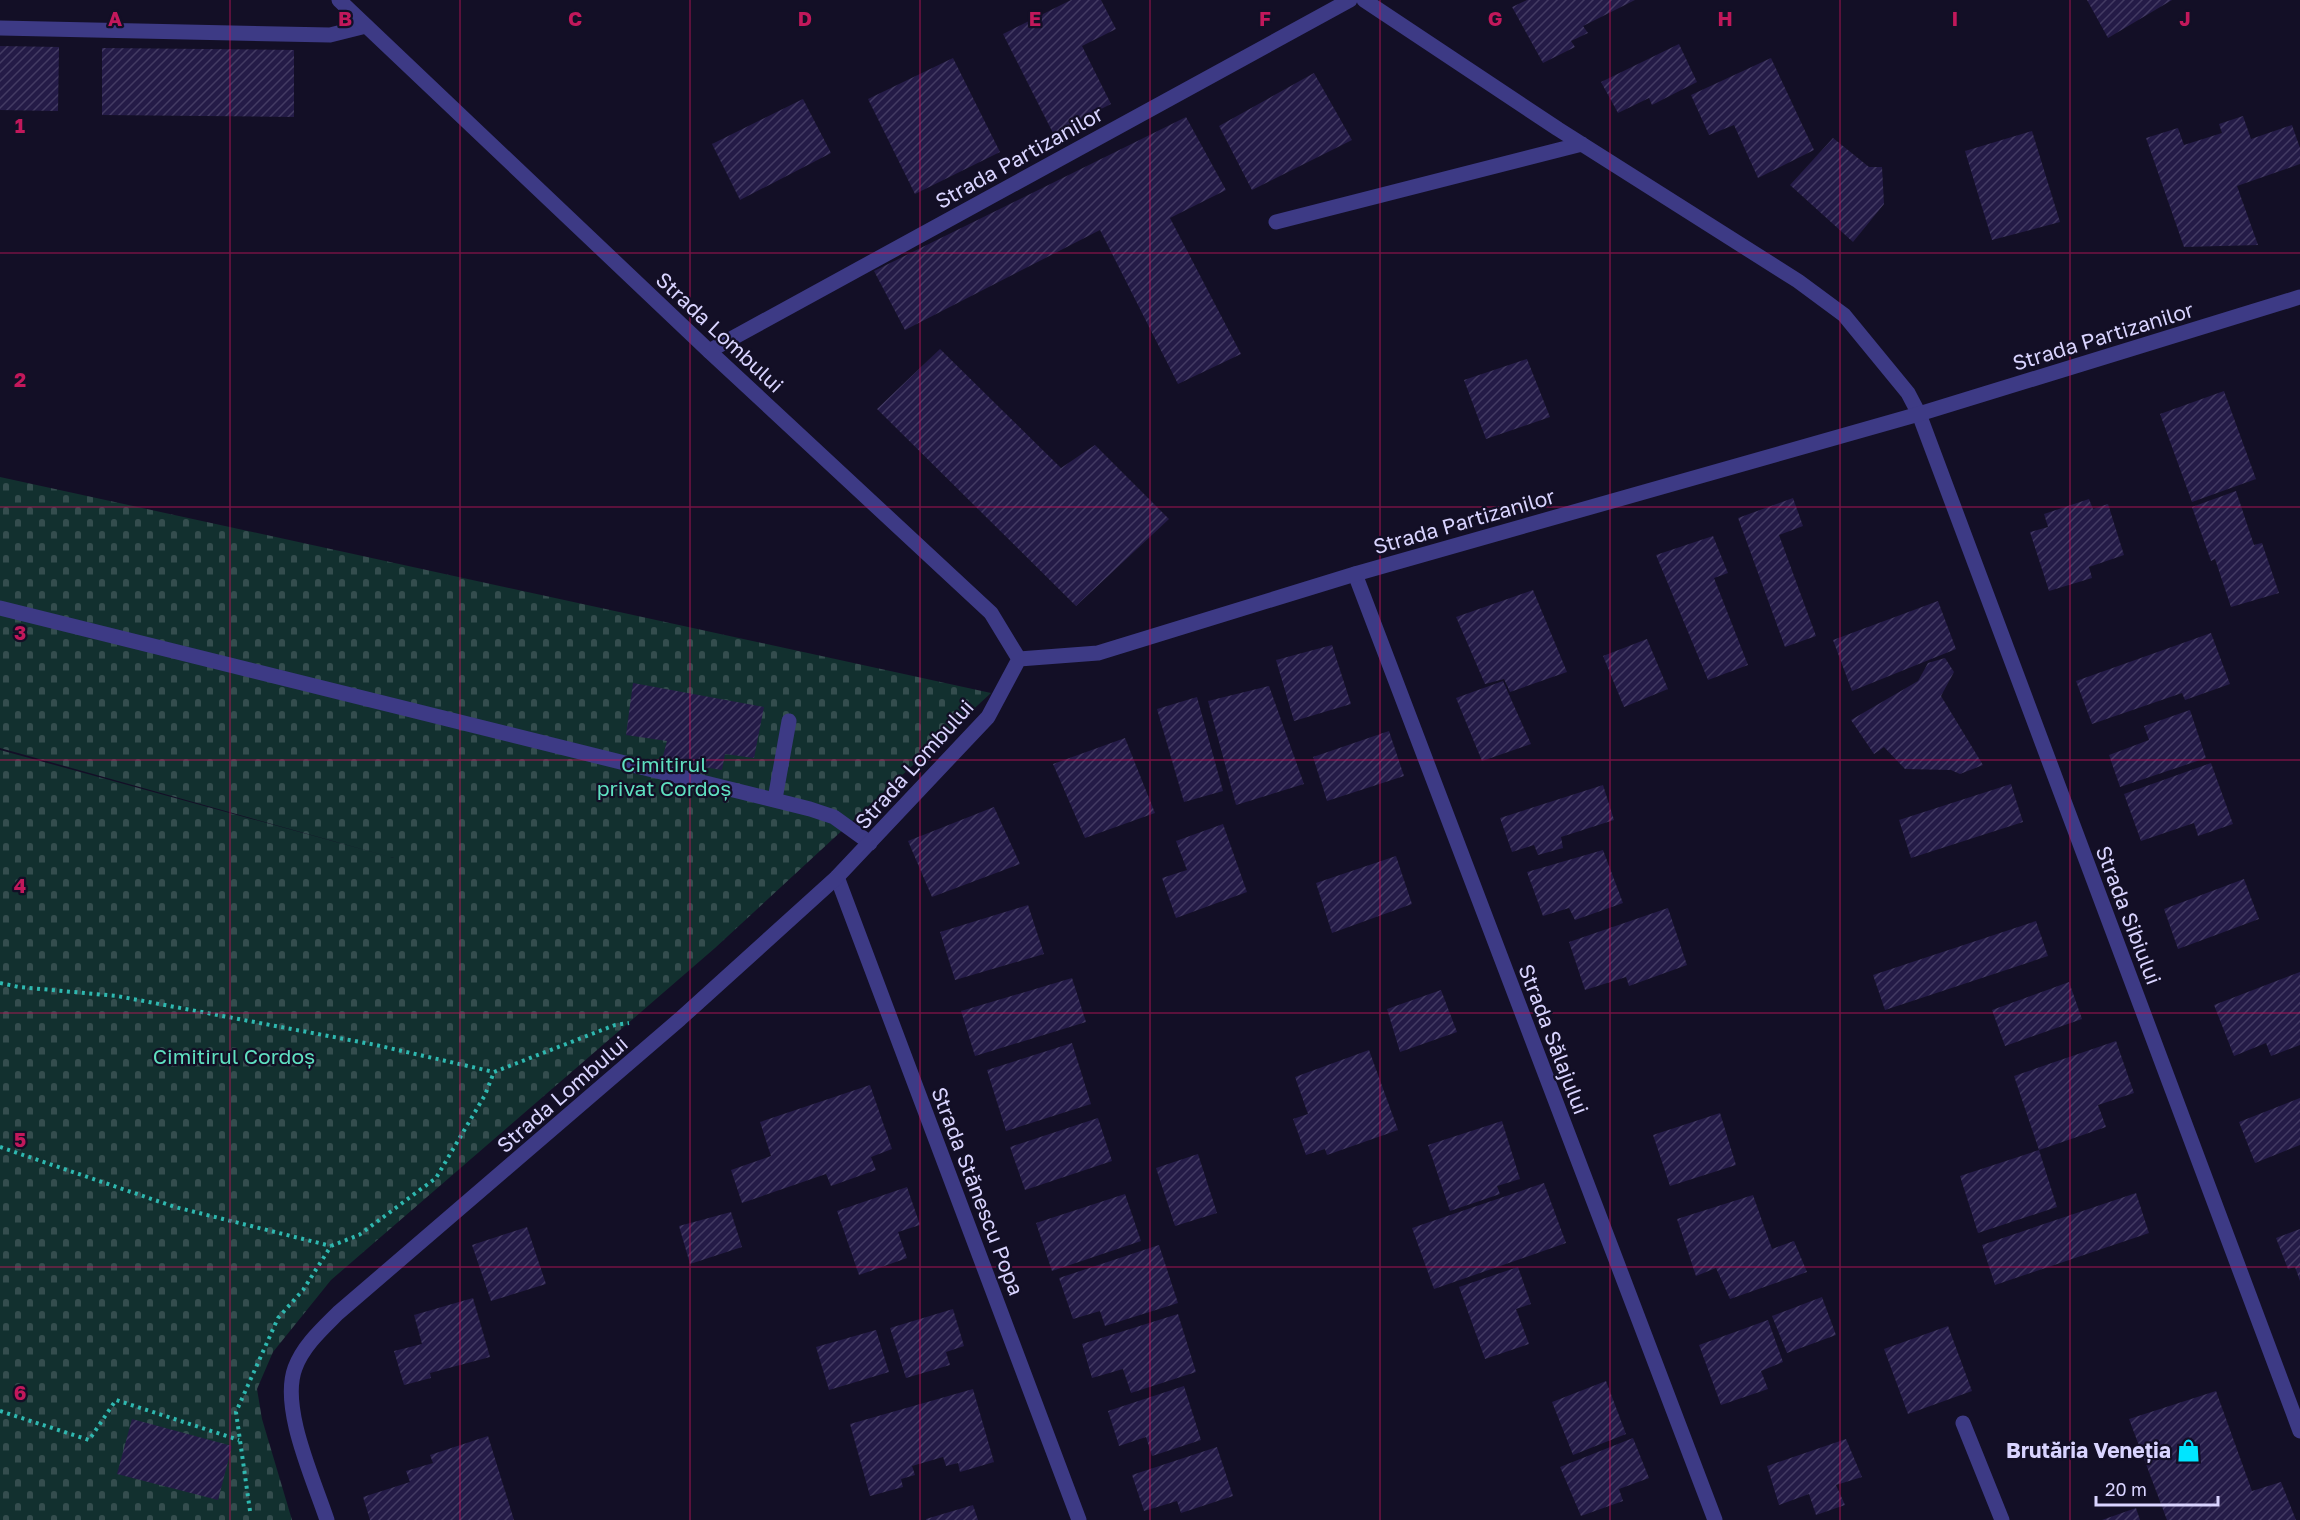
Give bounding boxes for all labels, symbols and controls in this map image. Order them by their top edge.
text: A [108,6,122,30]
text: B [338,6,352,30]
text: C [568,6,582,30]
text: D [798,6,812,30]
text: E [1029,6,1041,30]
text: F [1259,6,1271,30]
text: G [1488,6,1502,30]
text: H [1717,6,1733,30]
text: I [1952,6,1958,30]
text: J [2179,6,2191,30]
street label: Strada Partizanilor [931,100,1107,214]
text: 1 [15,113,25,137]
street label: Strada Lombului [651,266,789,398]
street label: Strada Partizanilor [2009,296,2197,376]
text: 2 [14,367,26,391]
street label: Strada Partizanilor [1370,483,1558,559]
text: 3 [14,620,26,644]
street label: Strada Lombului [849,694,979,834]
park label: Cimitirul privat Cordoș [597,751,731,801]
street label: Strada Sibiului [2091,842,2167,988]
text: 4 [14,873,26,897]
street label: Strada Sălajului [1513,960,1595,1118]
street label: Strada Lombului [491,1030,633,1158]
park label: Cimitirul Cordoș [153,1043,315,1069]
street label: Strada Stănescu Popa [926,1083,1030,1299]
text: 5 [14,1127,26,1151]
text: 6 [14,1380,26,1404]
place label: Brutăria Veneția [2006,1437,2171,1463]
shop icon: Brutăria Veneția [2176,1437,2202,1463]
scale bar [2096,1469,2218,1507]
text: 20 m [2105,1478,2147,1500]

